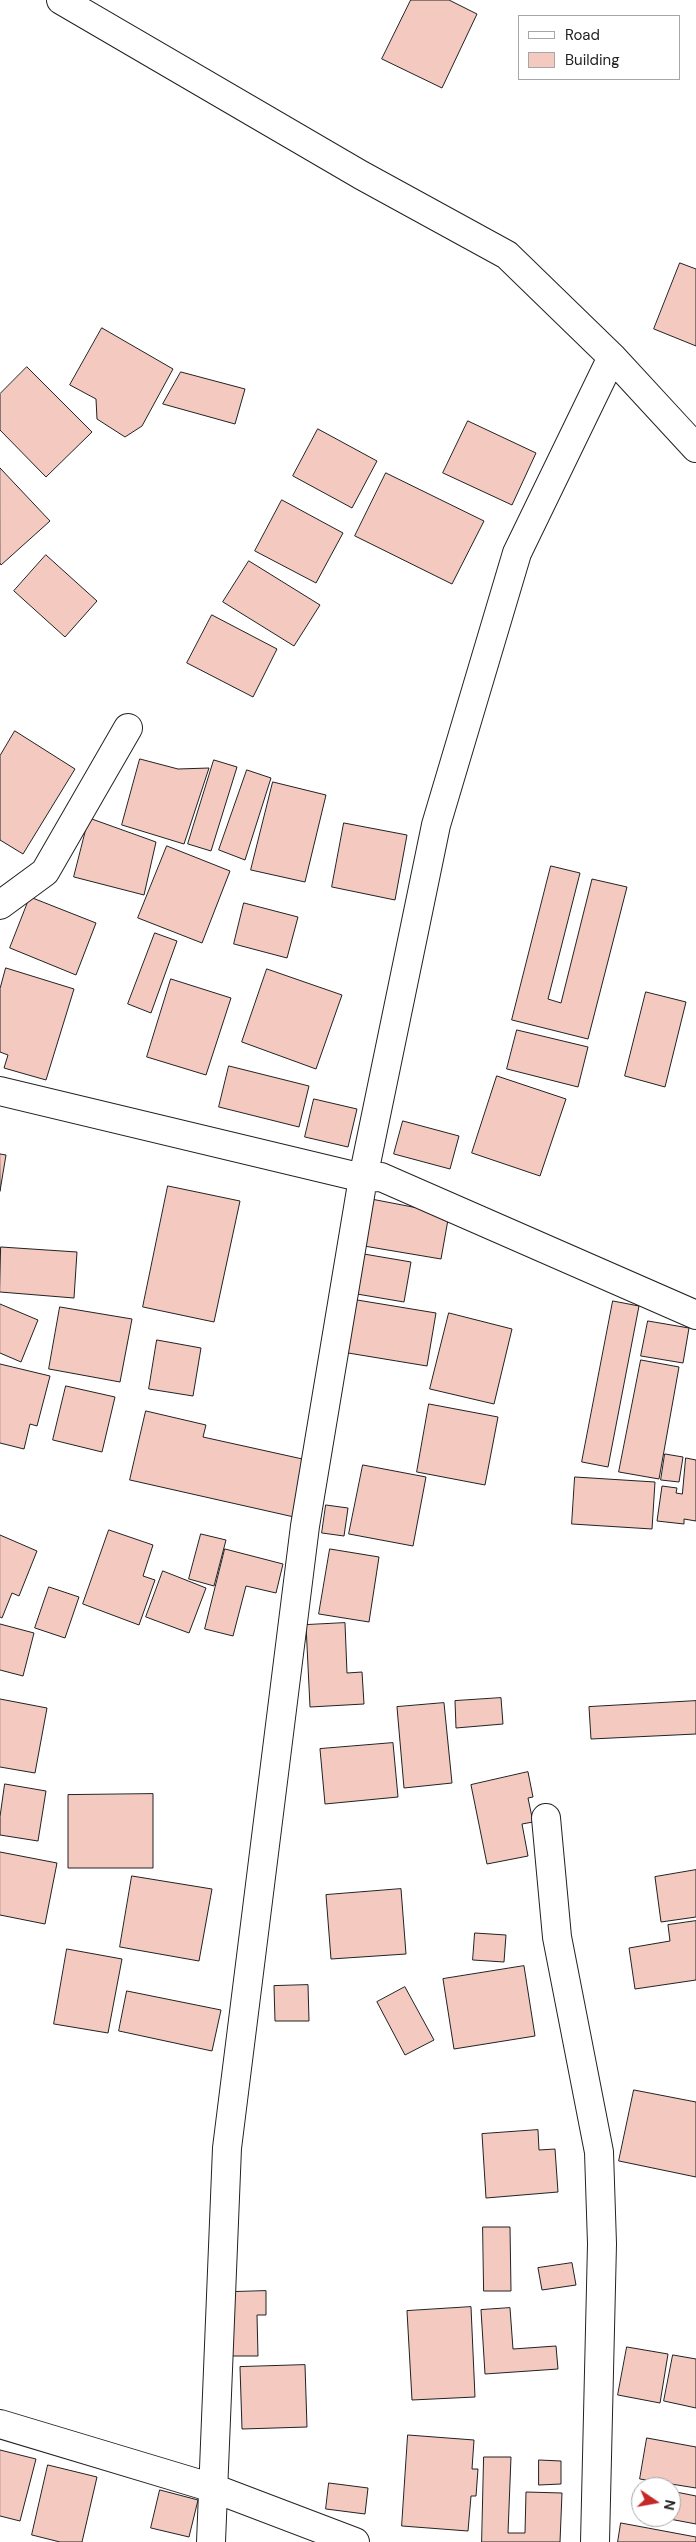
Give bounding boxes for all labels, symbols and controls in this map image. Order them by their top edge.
legend [518,15,681,80]
text: Road [565,25,600,45]
text: Building [565,50,620,70]
north arrow [631,2477,681,2527]
text: N [660,2498,680,2512]

